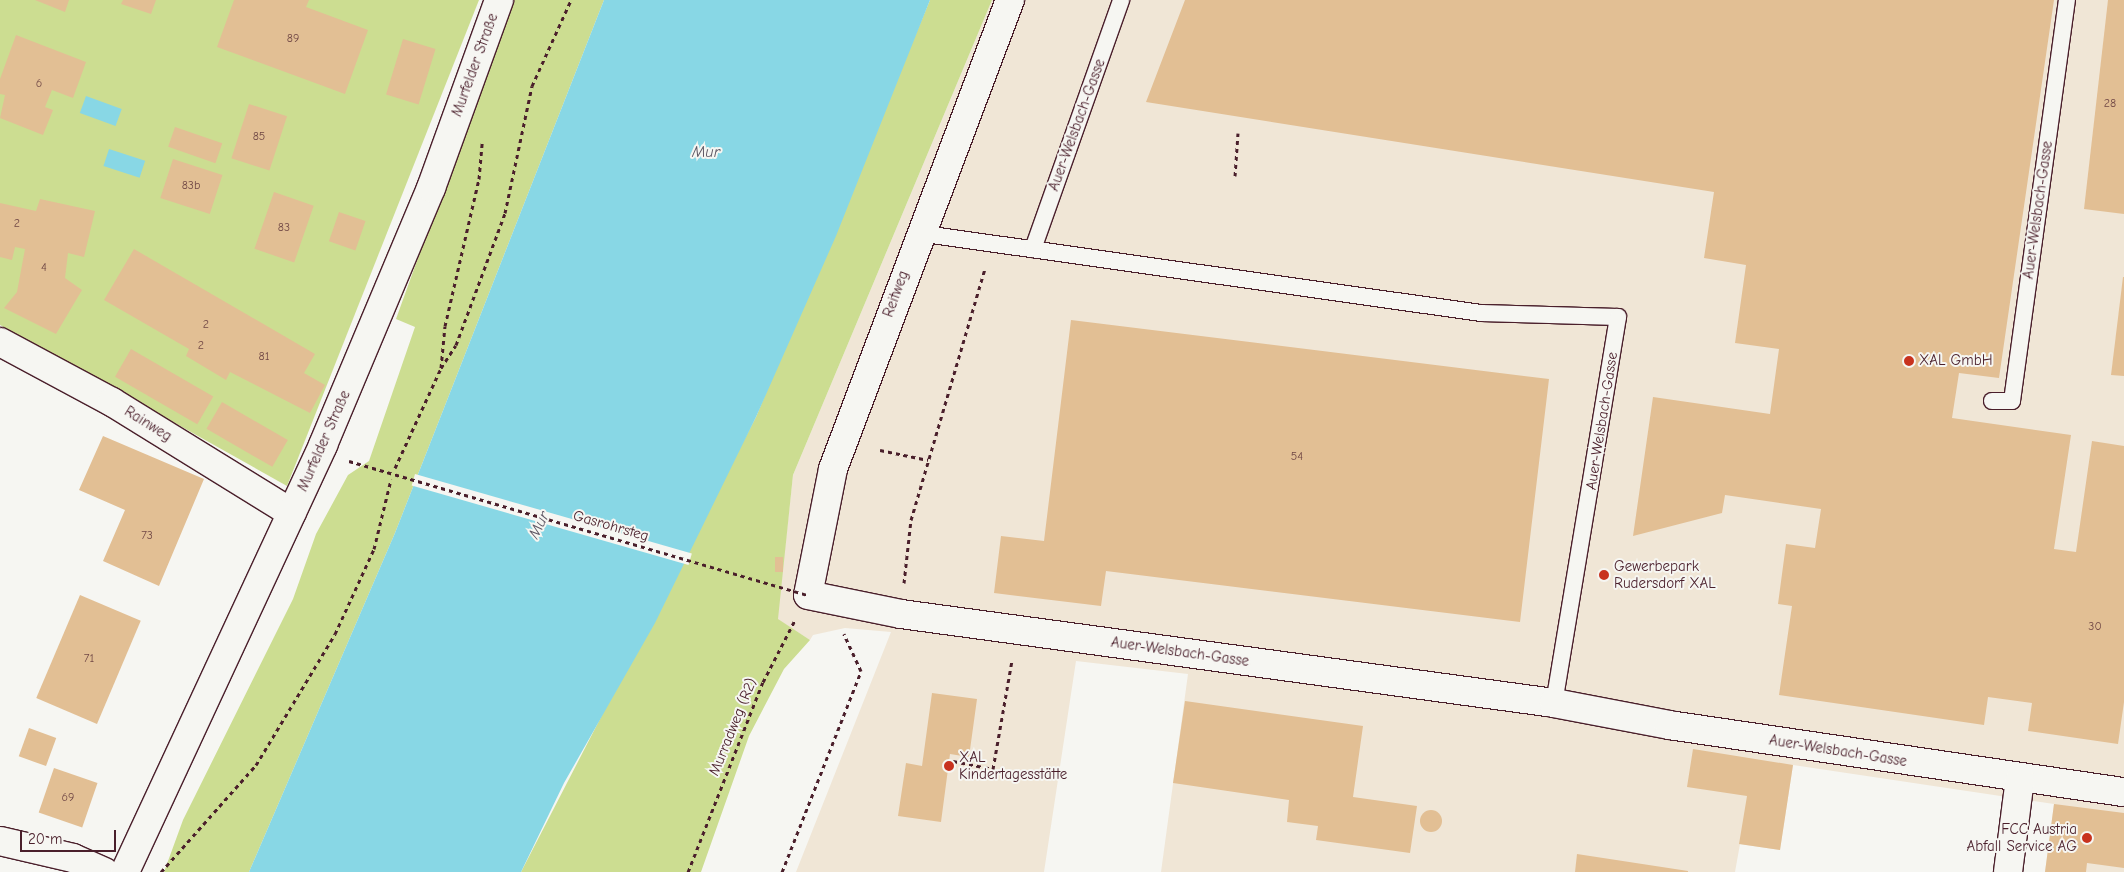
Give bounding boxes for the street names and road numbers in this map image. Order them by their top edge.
street label: Murfelder Straße [448,11,502,119]
street label: Auer-Welsbach-Gasse [1045,56,1109,194]
street label: Auer-Welsbach-Gasse [2019,140,2057,280]
street label: Reitweg [879,268,913,320]
street label: Auer-Welsbach-Gasse [1582,351,1622,491]
street label: Murfelder Straße [294,388,354,494]
street label: Rainweg [121,402,175,446]
street label: Gasrohrsteg [571,507,651,545]
street label: Auer-Welsbach-Gasse [1110,633,1250,671]
street label: Murradweg (R2) [705,675,761,779]
street label: Auer-Welsbach-Gasse [1768,731,1908,771]

